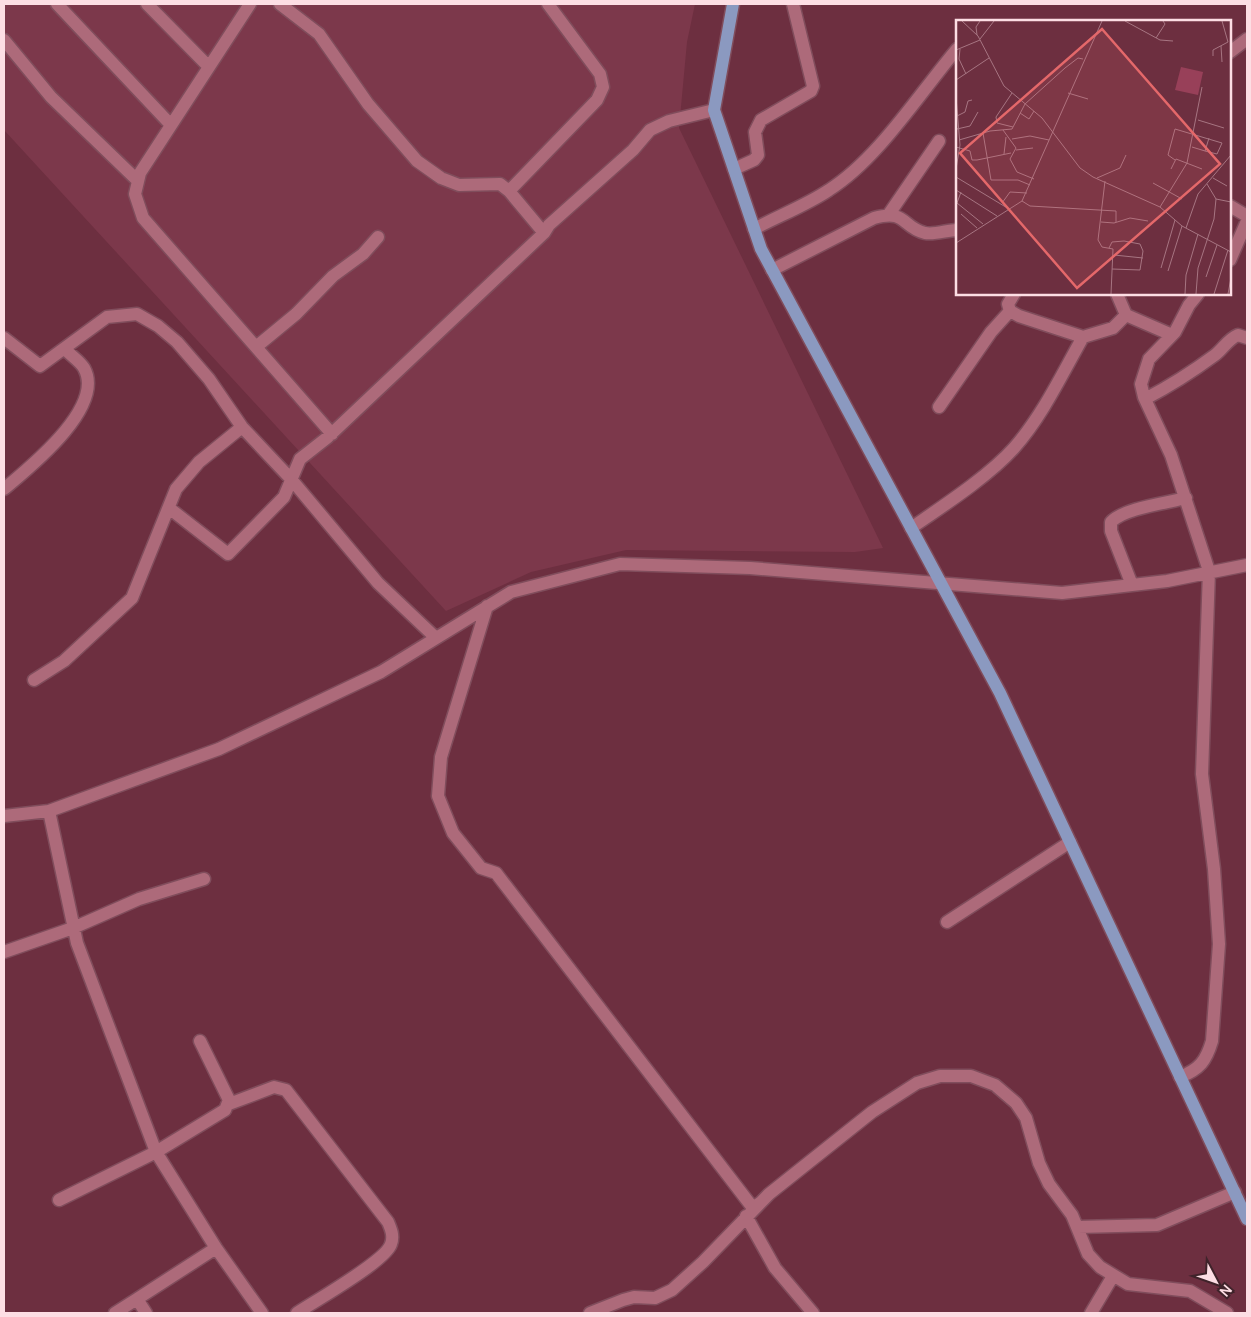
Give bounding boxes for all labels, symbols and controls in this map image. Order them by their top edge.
inset map [956,20,1231,295]
north arrow [1191,1257,1241,1307]
text: N [1216,1281,1237,1301]

